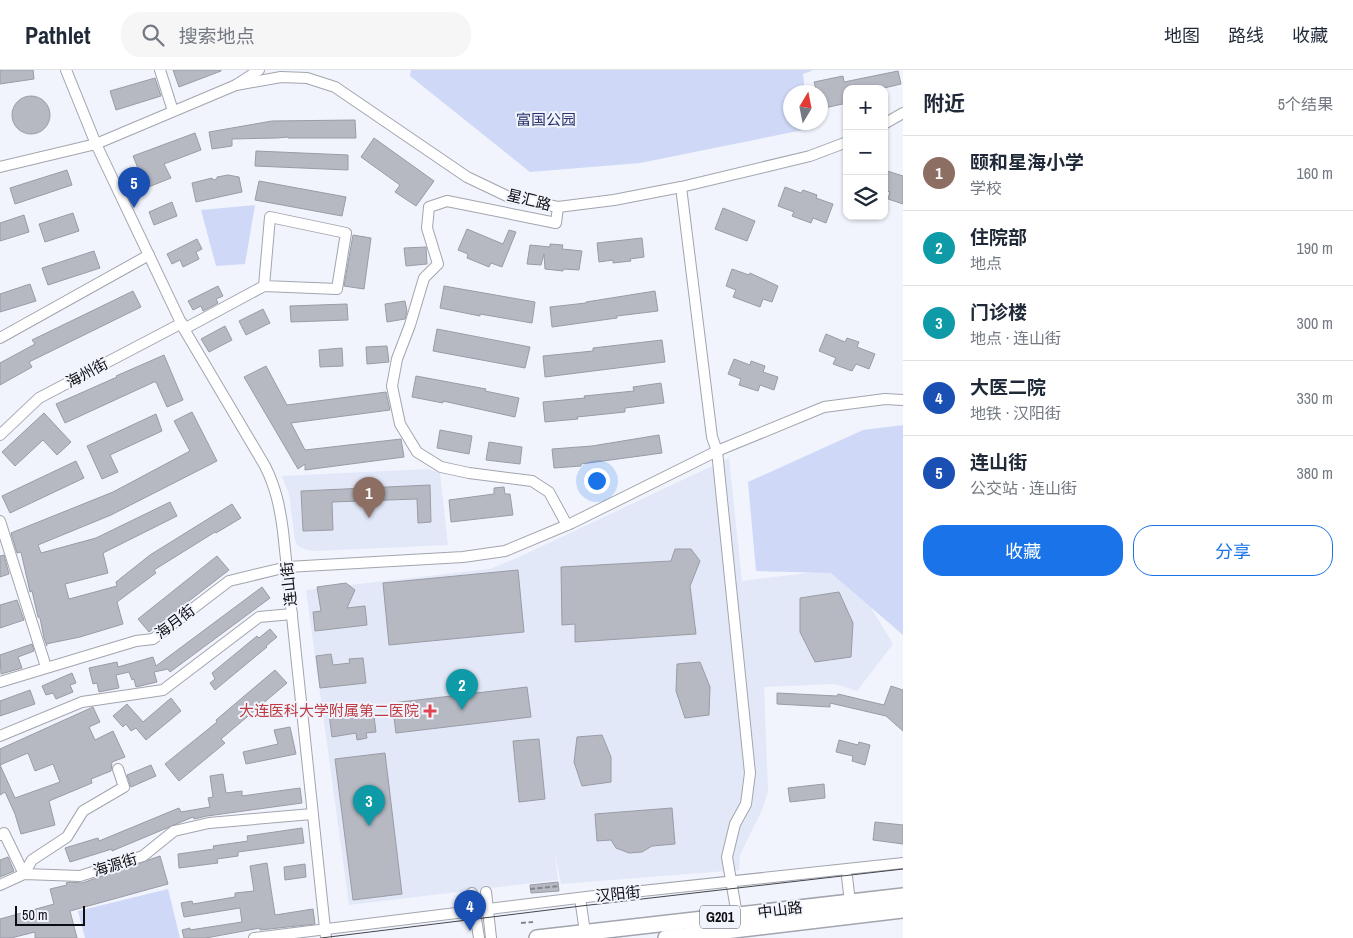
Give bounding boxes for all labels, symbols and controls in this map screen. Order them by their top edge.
search box [121,12,471,57]
text: Pathlet [25,19,91,51]
icon: search [139,21,167,49]
text: 搜索地点 [179,23,255,49]
text: 地图 [1164,23,1200,48]
text: 路线 [1228,23,1264,48]
text: 收藏 [1292,23,1328,48]
north arrow [783,85,828,130]
map controls [843,85,888,220]
button: + [843,85,888,130]
text: 附近 [923,89,965,118]
text: 5个结果 [1278,93,1333,115]
park label: 富国公园 [516,109,576,130]
button: − [843,130,888,175]
text: 颐和星海小学 [970,149,1084,175]
text: 1 [935,162,943,184]
text: 160 m [1297,162,1333,184]
pin: 5 [118,167,150,208]
button: layers [843,175,888,220]
text: 学校 [970,177,1002,199]
street label: 星汇路 [505,184,554,215]
text: 住院部 [970,224,1027,250]
text: 2 [935,237,943,259]
text: 190 m [1297,237,1333,259]
text: 地点 [970,252,1002,274]
text: 门诊楼 [970,299,1027,325]
text: 3 [935,312,943,334]
text: 300 m [1297,312,1333,334]
text: 地点 · 连山街 [970,327,1061,349]
street label: 海州街 [62,353,112,392]
text: 大医二院 [970,374,1046,400]
text: 4 [935,387,943,409]
text: 330 m [1297,387,1333,409]
text: 地铁 · 汉阳街 [970,402,1061,424]
text: 连山街 [970,449,1027,475]
text: 5 [935,462,943,484]
text: 380 m [1297,462,1333,484]
your location [584,468,610,494]
pin: 1 [353,477,385,518]
text: 公交站 · 连山街 [970,477,1077,499]
button: 收藏 [923,525,1123,576]
button: 分享 [1133,525,1333,576]
street label: 连山街 [276,561,301,608]
street label: 海月街 [150,600,199,644]
pin: 2 [446,669,478,710]
place label: 大连医科大学附属第二医院 [239,700,419,721]
marker: 大连医科大学附属第二医院 [423,704,437,718]
pin: 3 [353,785,385,826]
street label: 海源街 [90,848,139,881]
street label: 汉阳街 [594,881,641,906]
pin: 4 [454,890,486,931]
street label: 中山路 [756,896,804,923]
scale bar [15,903,85,926]
text: 50 m [22,906,48,924]
road number: G201 [700,906,740,929]

